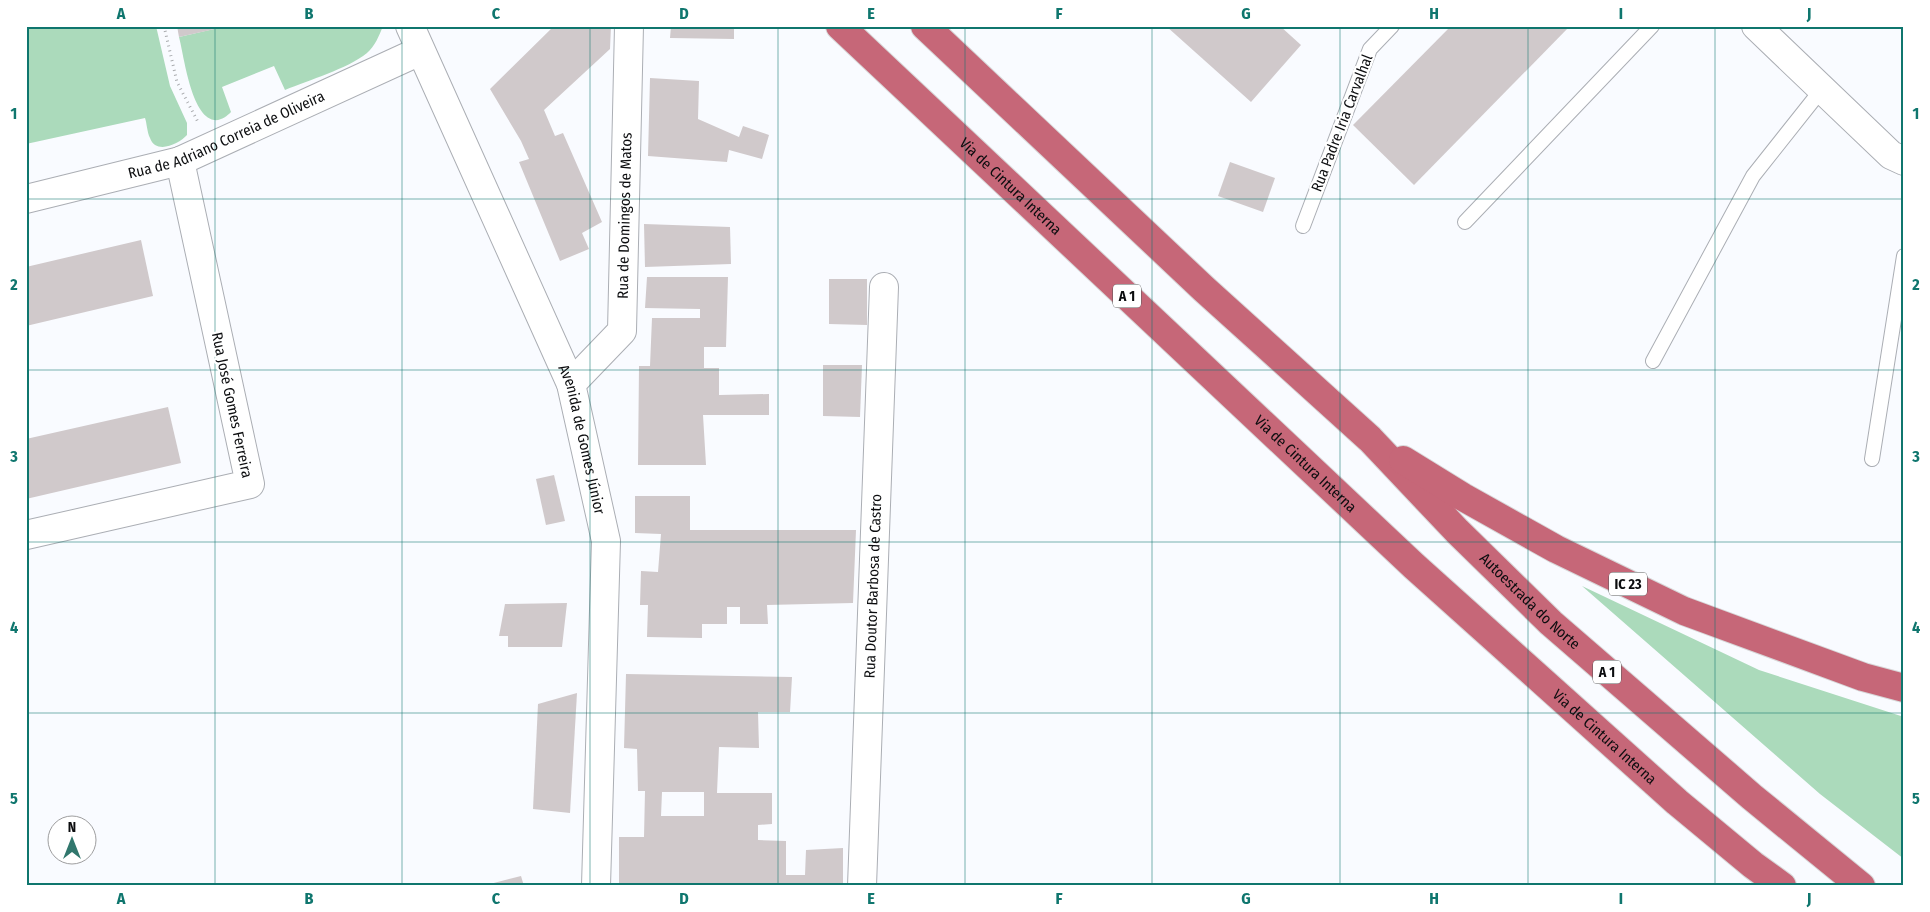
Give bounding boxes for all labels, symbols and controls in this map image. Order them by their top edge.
text: A [116,4,126,23]
text: B [305,4,314,23]
text: C [492,4,501,23]
text: D [679,4,689,23]
text: E [867,4,875,23]
text: F [1055,4,1063,23]
text: G [1241,4,1251,23]
text: H [1429,4,1439,23]
text: I [1619,4,1623,23]
text: J [1806,4,1811,23]
street label: Rua Padre Iria Carvalhal [1307,52,1377,194]
street label: Rua de Adriano Correia de Oliveira [126,87,327,182]
text: 1 [11,104,17,123]
text: 1 [1913,104,1919,123]
street label: Rua de Domingos de Matos [614,132,636,299]
street label: Via de Cintura Interna [956,134,1065,239]
text: 2 [9,275,18,294]
text: 2 [1911,275,1920,294]
road number: A 1 [1113,284,1141,308]
street label: Rua José Gomes Ferreira [208,331,256,479]
street label: Avenida de Gomes Júnior [554,362,609,517]
street label: Via de Cintura Interna [1251,412,1360,516]
text: 3 [9,447,18,466]
text: 3 [1911,447,1920,466]
street label: Rua Doutor Barbosa de Castro [861,494,885,679]
street label: Autoestrada do Norte [1476,549,1584,653]
road number: IC 23 [1609,572,1647,596]
text: 4 [10,618,18,637]
text: 4 [1912,618,1920,637]
road number: A 1 [1593,660,1621,684]
street label: Via de Cintura Interna [1549,686,1660,788]
text: 5 [10,789,18,808]
text: 5 [1912,789,1920,808]
north arrow [48,814,98,864]
text: N [68,819,76,836]
text: A [116,889,126,908]
text: B [305,889,314,908]
text: C [492,889,501,908]
text: D [679,889,689,908]
text: E [867,889,875,908]
text: F [1055,889,1063,908]
text: G [1241,889,1251,908]
text: H [1429,889,1439,908]
text: I [1619,889,1623,908]
text: J [1806,889,1811,908]

